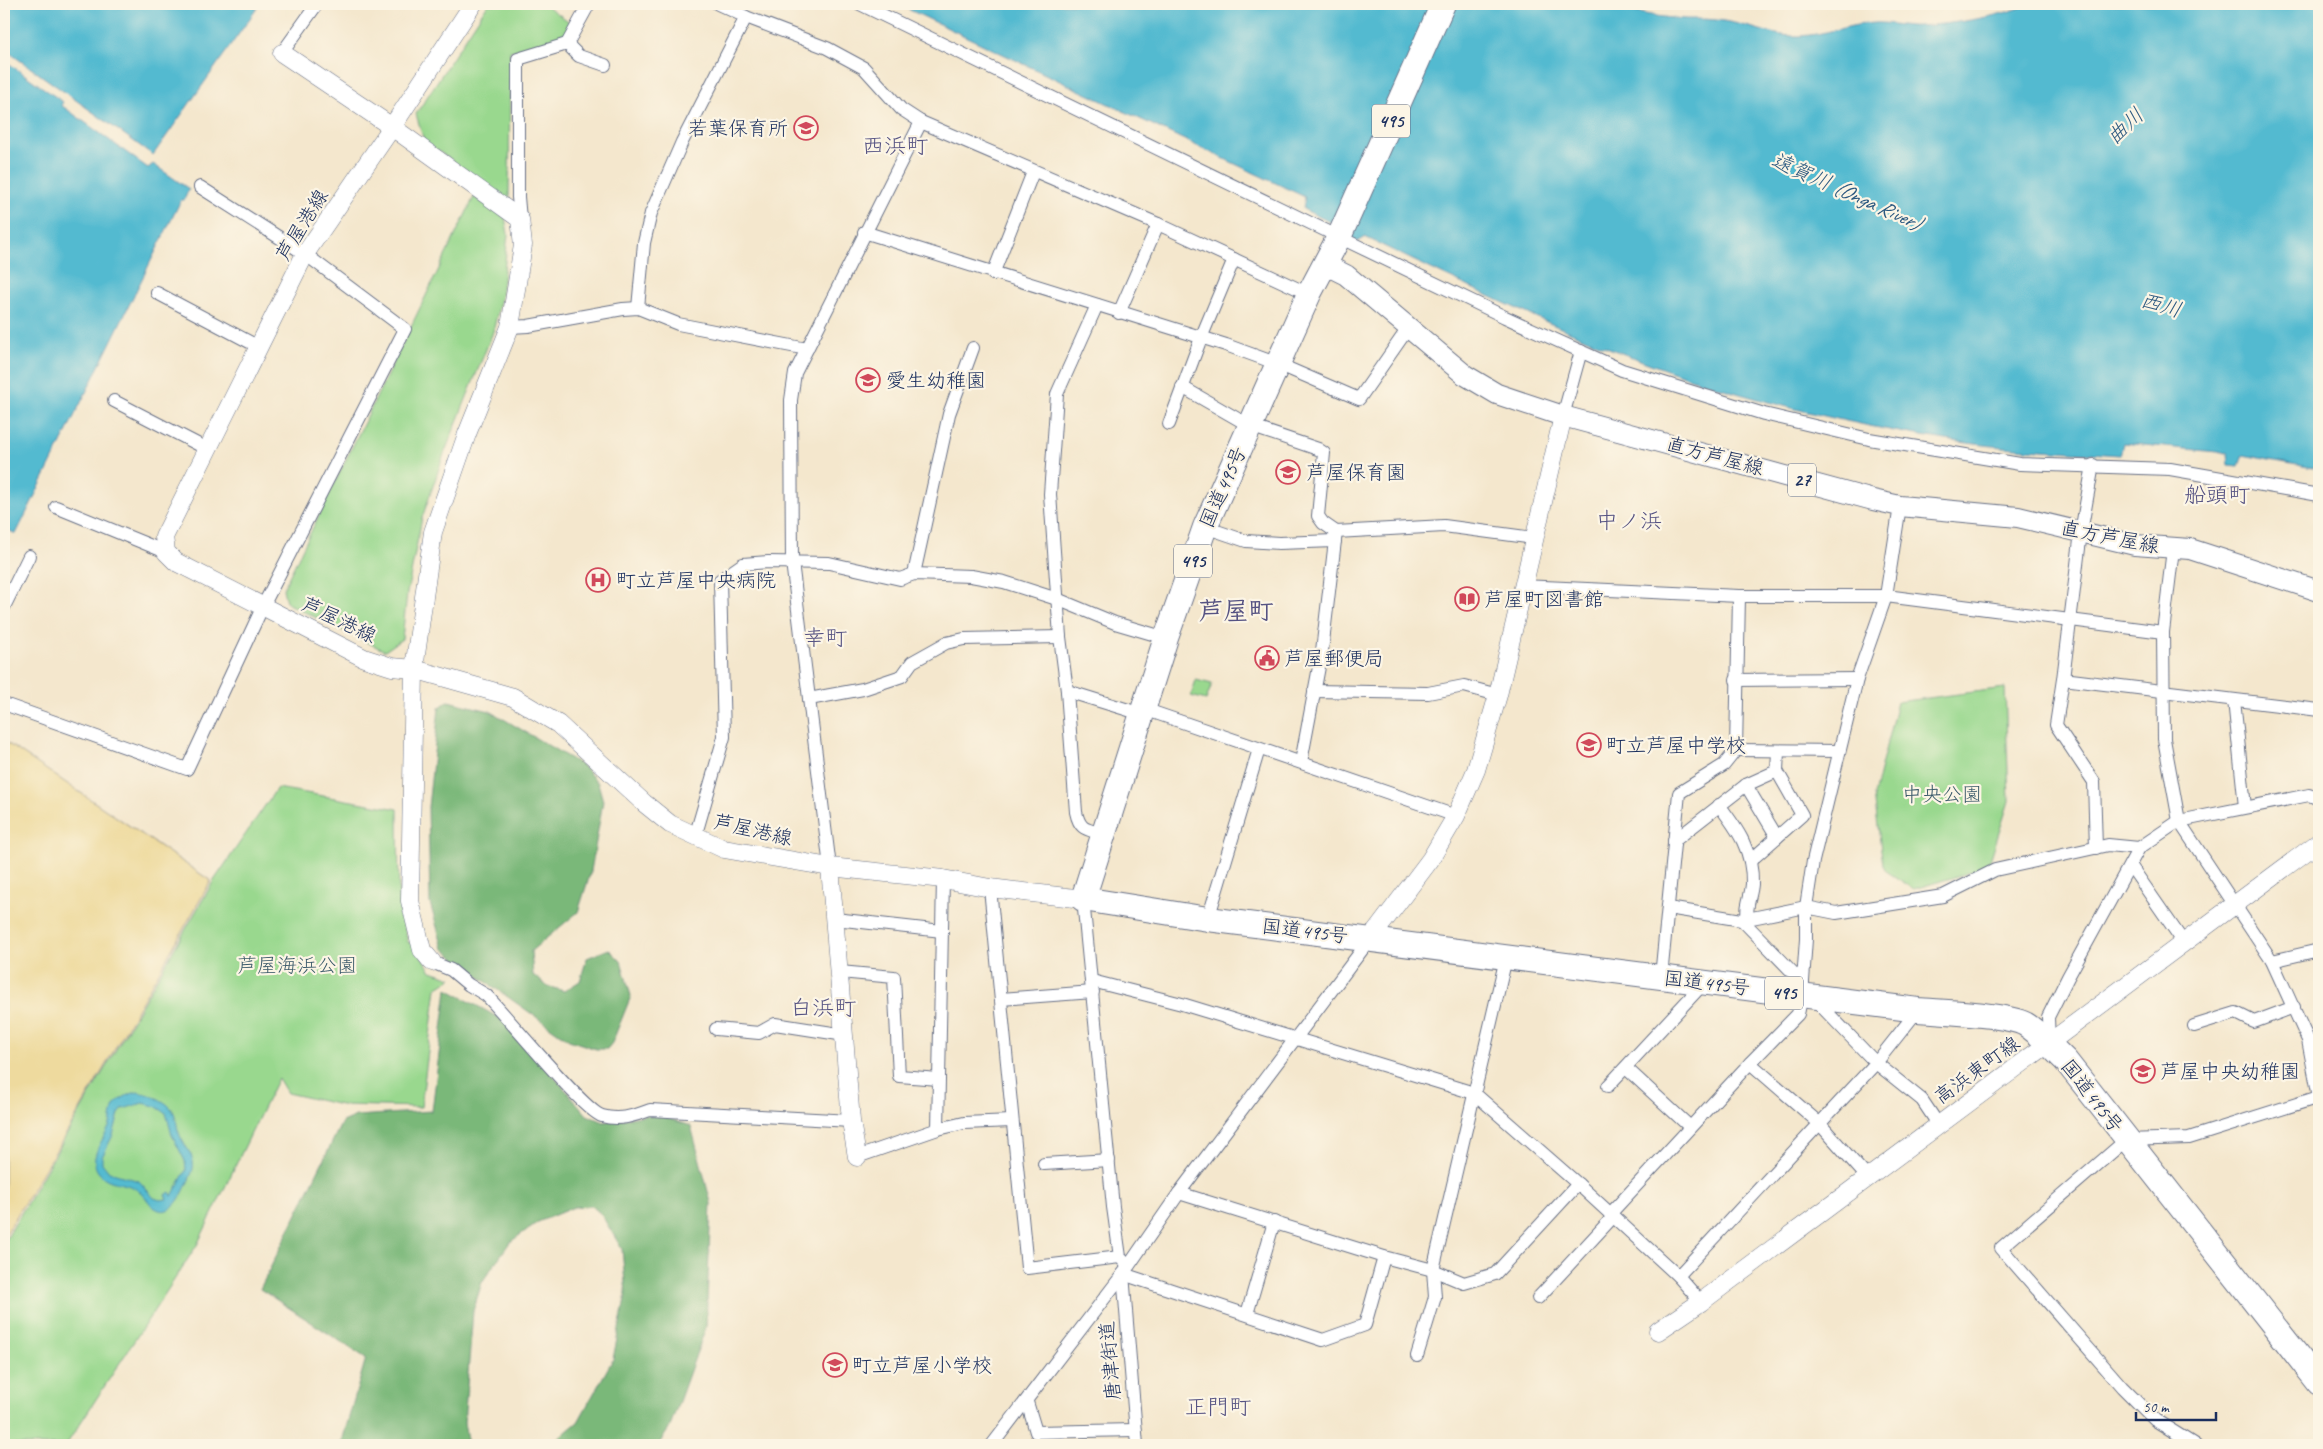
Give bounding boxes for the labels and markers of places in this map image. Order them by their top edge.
school or university icon: 若葉保育所 [793,115,819,141]
place label: 若葉保育所 [688,116,788,141]
school or university icon: 愛生幼稚園 [855,367,881,393]
place label: 愛生幼稚園 [886,368,986,393]
school or university icon: 芦屋保育園 [1275,459,1301,485]
place label: 芦屋保育園 [1306,460,1406,485]
hospital icon: 町立芦屋中央病院 [585,567,611,593]
place label: 町立芦屋中央病院 [616,568,776,593]
library icon: 芦屋町図書館 [1454,586,1480,612]
place label: 芦屋町図書館 [1484,587,1604,612]
public building icon: 芦屋郵便局 [1254,645,1280,671]
place label: 芦屋郵便局 [1284,646,1384,671]
school or university icon: 町立芦屋中学校 [1576,732,1602,758]
place label: 町立芦屋中学校 [1606,733,1746,758]
school or university icon: 芦屋中央幼稚園 [2130,1058,2156,1084]
place label: 芦屋中央幼稚園 [2160,1059,2300,1084]
school or university icon: 町立芦屋小学校 [822,1352,848,1378]
place label: 町立芦屋小学校 [852,1353,992,1378]

